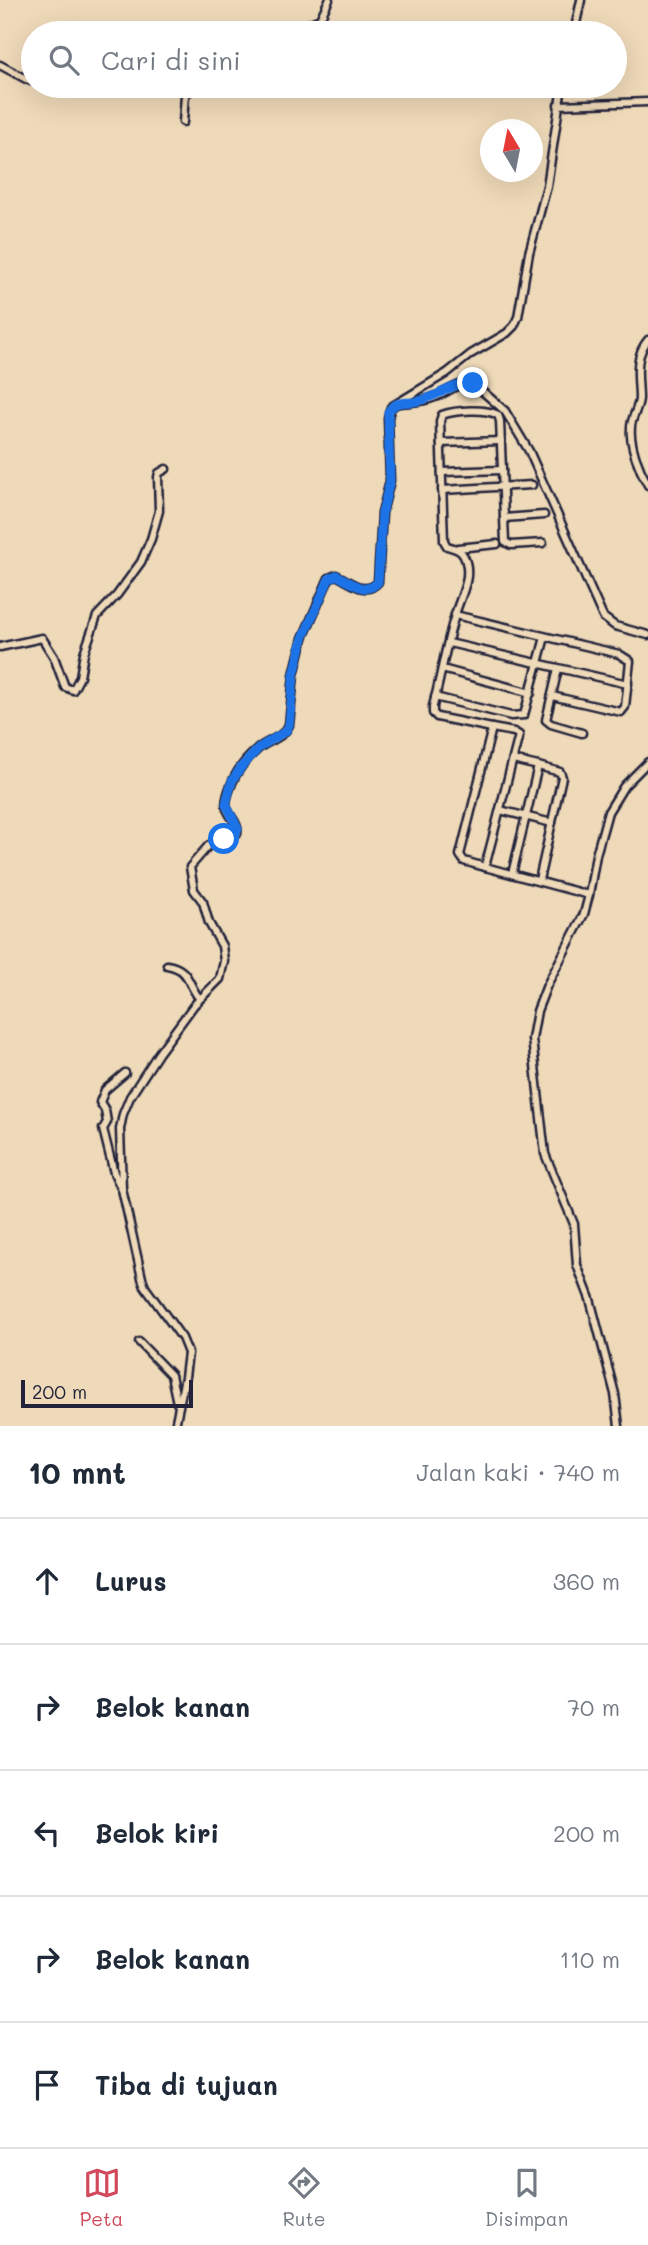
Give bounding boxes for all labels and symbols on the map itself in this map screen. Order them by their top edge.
north arrow [480,119,543,182]
route end [457,367,488,398]
route start [208,823,239,854]
scale bar [21,1377,192,1409]

